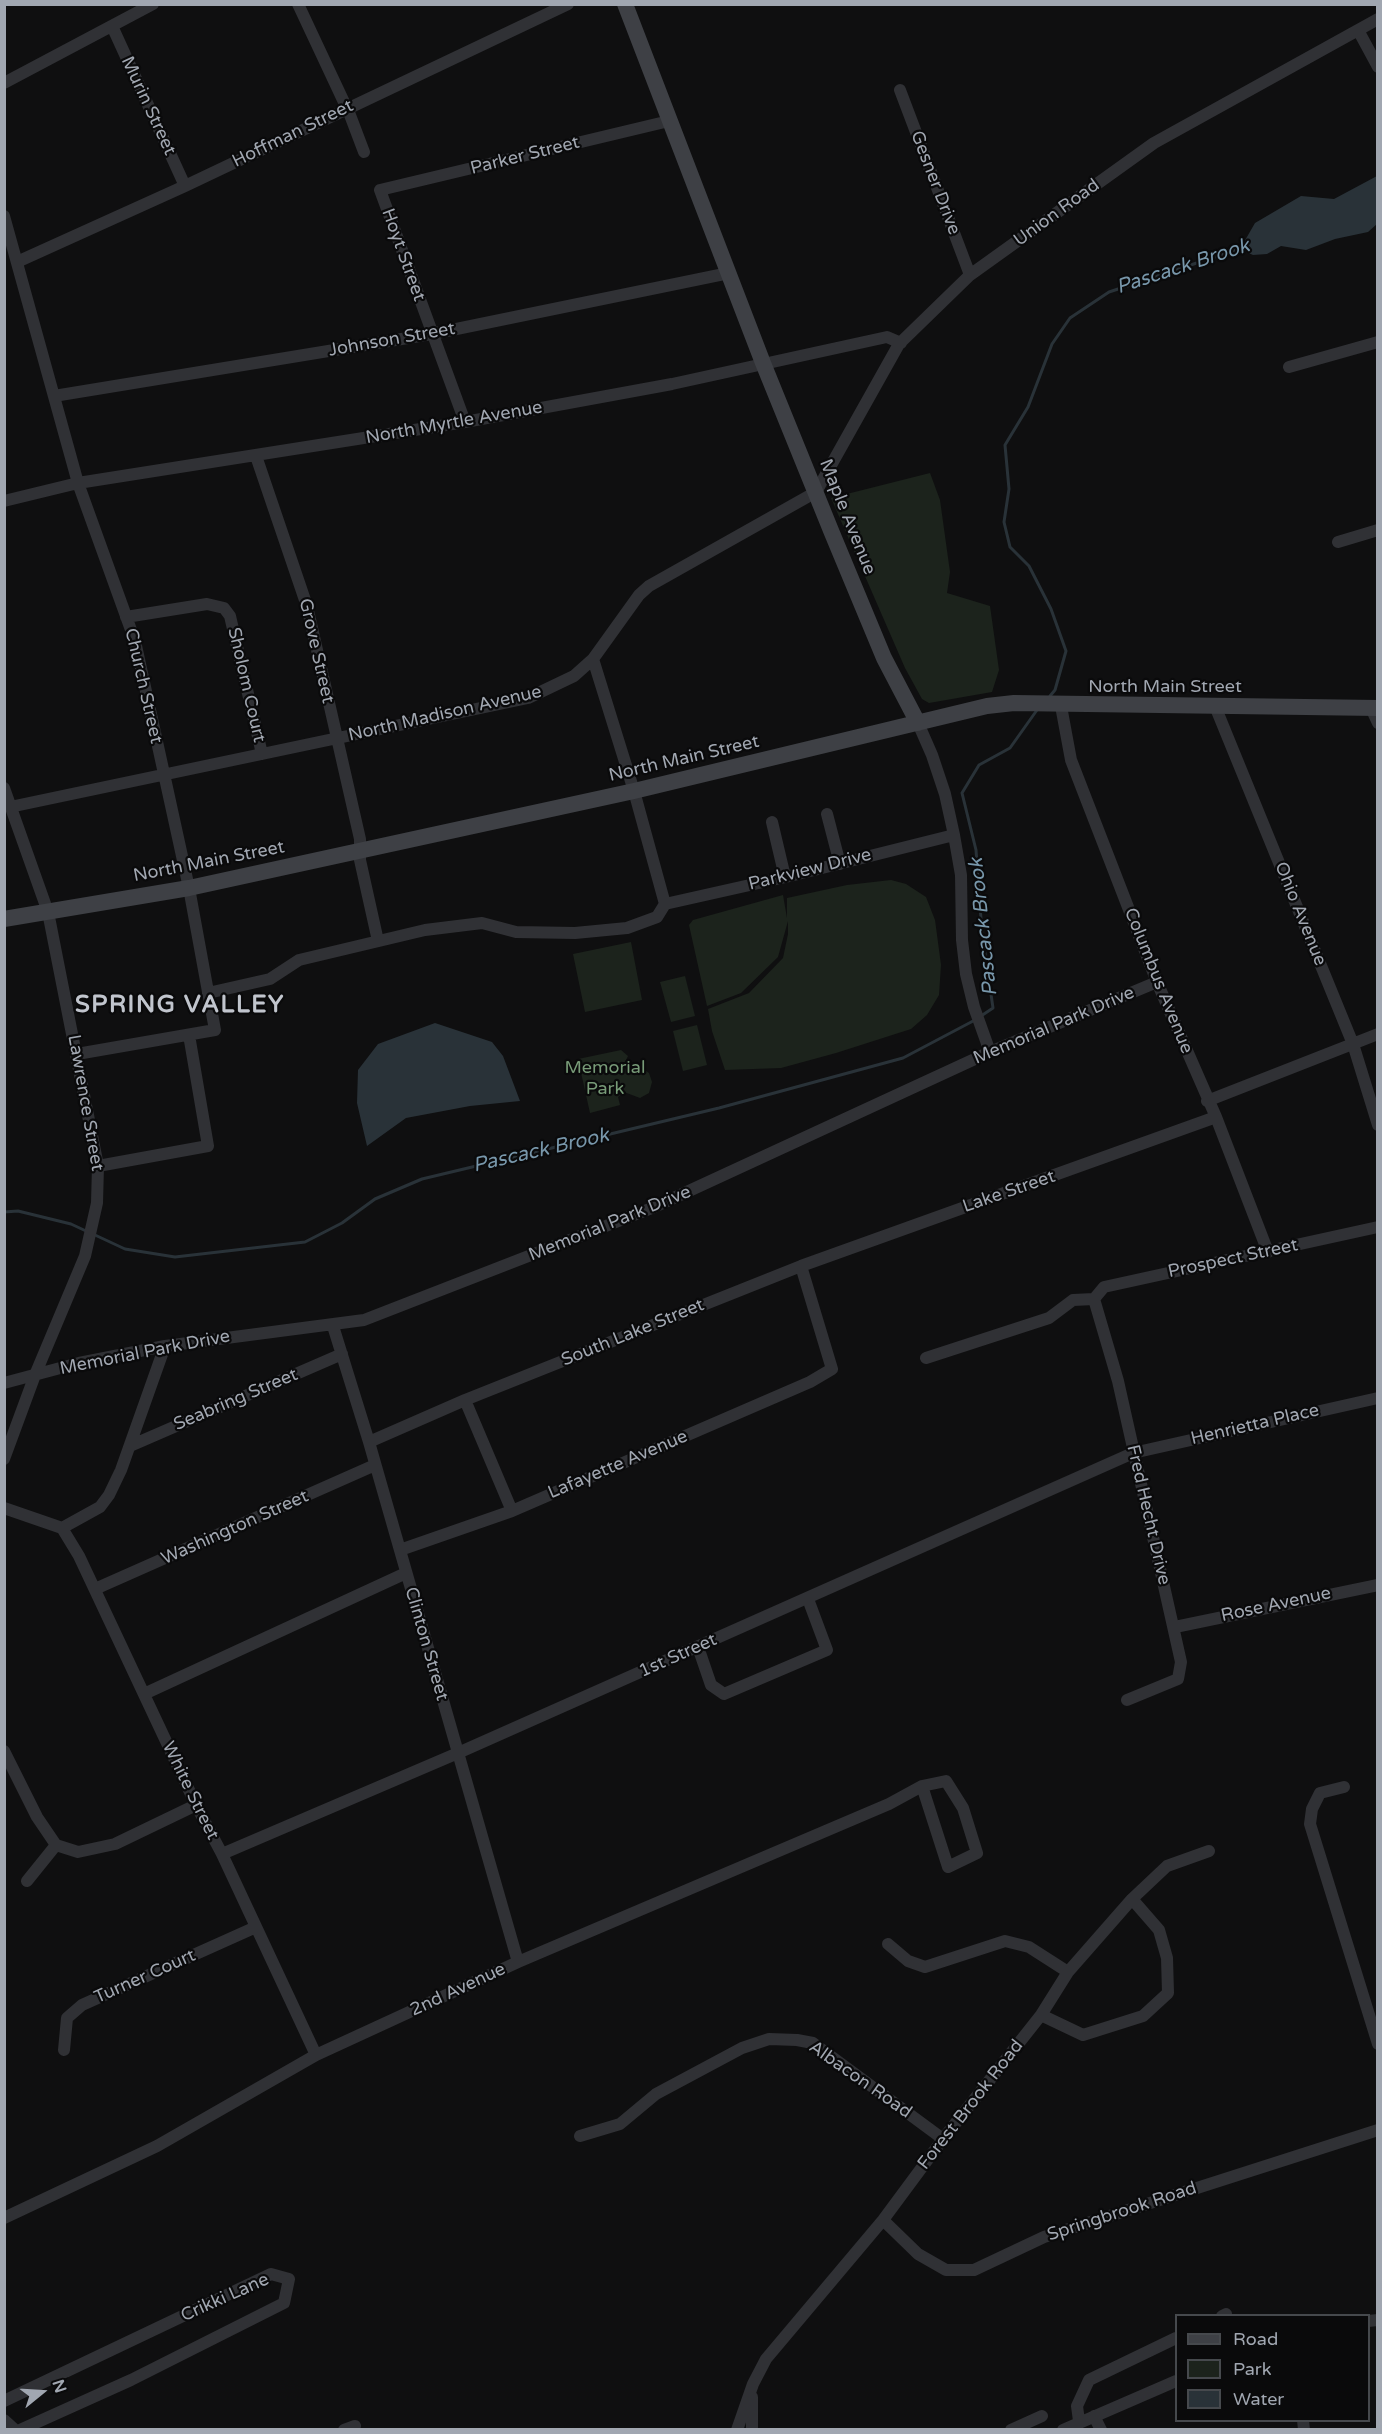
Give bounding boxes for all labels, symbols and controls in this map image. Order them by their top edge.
street label: Murin Street [116,53,180,159]
street label: Hoffman Street [229,95,357,173]
street label: Gesner Drive [905,128,965,238]
street label: Parker Street [468,132,582,180]
street label: Union Road [1010,175,1104,251]
street label: Hoyt Street [376,206,430,304]
water label: Pascack Brook [1113,234,1253,300]
street label: Johnson Street [327,318,457,362]
street label: North Myrtle Avenue [364,397,544,449]
street label: Maple Avenue [814,456,880,578]
street label: Grove Street [293,597,339,705]
street label: Sholom Court [222,625,270,745]
street label: Church Street [119,626,167,746]
street label: North Main Street [1088,676,1242,698]
street label: North Madison Avenue [346,681,544,747]
street label: North Main Street [607,731,761,787]
street label: North Main Street [132,837,286,887]
street label: Parkview Drive [746,844,874,896]
water label: Pascack Brook [965,857,1003,997]
street label: Ohio Avenue [1269,859,1331,969]
street label: Columbus Avenue [1119,905,1197,1057]
street label: Memorial Park Drive [970,982,1138,1070]
district label: SPRING VALLEY [75,992,285,1020]
street label: Lawrence Street [62,1033,108,1173]
park label: Memorial Park [565,1057,645,1100]
water label: Pascack Brook [471,1124,611,1178]
street label: Lake Street [960,1166,1058,1218]
street label: Memorial Park Drive [526,1182,694,1266]
street label: Prospect Street [1166,1235,1300,1283]
street label: South Lake Street [559,1295,707,1371]
street label: Memorial Park Drive [58,1326,232,1380]
street label: Seabring Street [171,1364,301,1436]
street label: Henrietta Place [1189,1400,1321,1450]
street label: Lafayette Avenue [545,1426,691,1504]
street label: Fred Hecht Drive [1121,1443,1175,1587]
street label: Washington Street [158,1486,312,1570]
street label: Rose Avenue [1219,1583,1333,1627]
street label: Clinton Street [399,1585,453,1703]
street label: 1st Street [636,1629,720,1683]
street label: White Street [157,1738,223,1844]
street label: Turner Court [91,1945,199,2009]
street label: 2nd Avenue [407,1959,509,2021]
street label: Forest Brook Road [914,2036,1028,2174]
street label: Albacon Road [804,2037,916,2123]
street label: Springbrook Road [1045,2178,1199,2246]
street label: Crikki Lane [178,2269,272,2327]
legend [1175,2314,1370,2422]
text: Road [1233,2328,1278,2350]
text: Park [1233,2358,1271,2380]
north arrow [12,2362,72,2422]
text: N [48,2377,71,2396]
text: Water [1233,2388,1284,2410]

